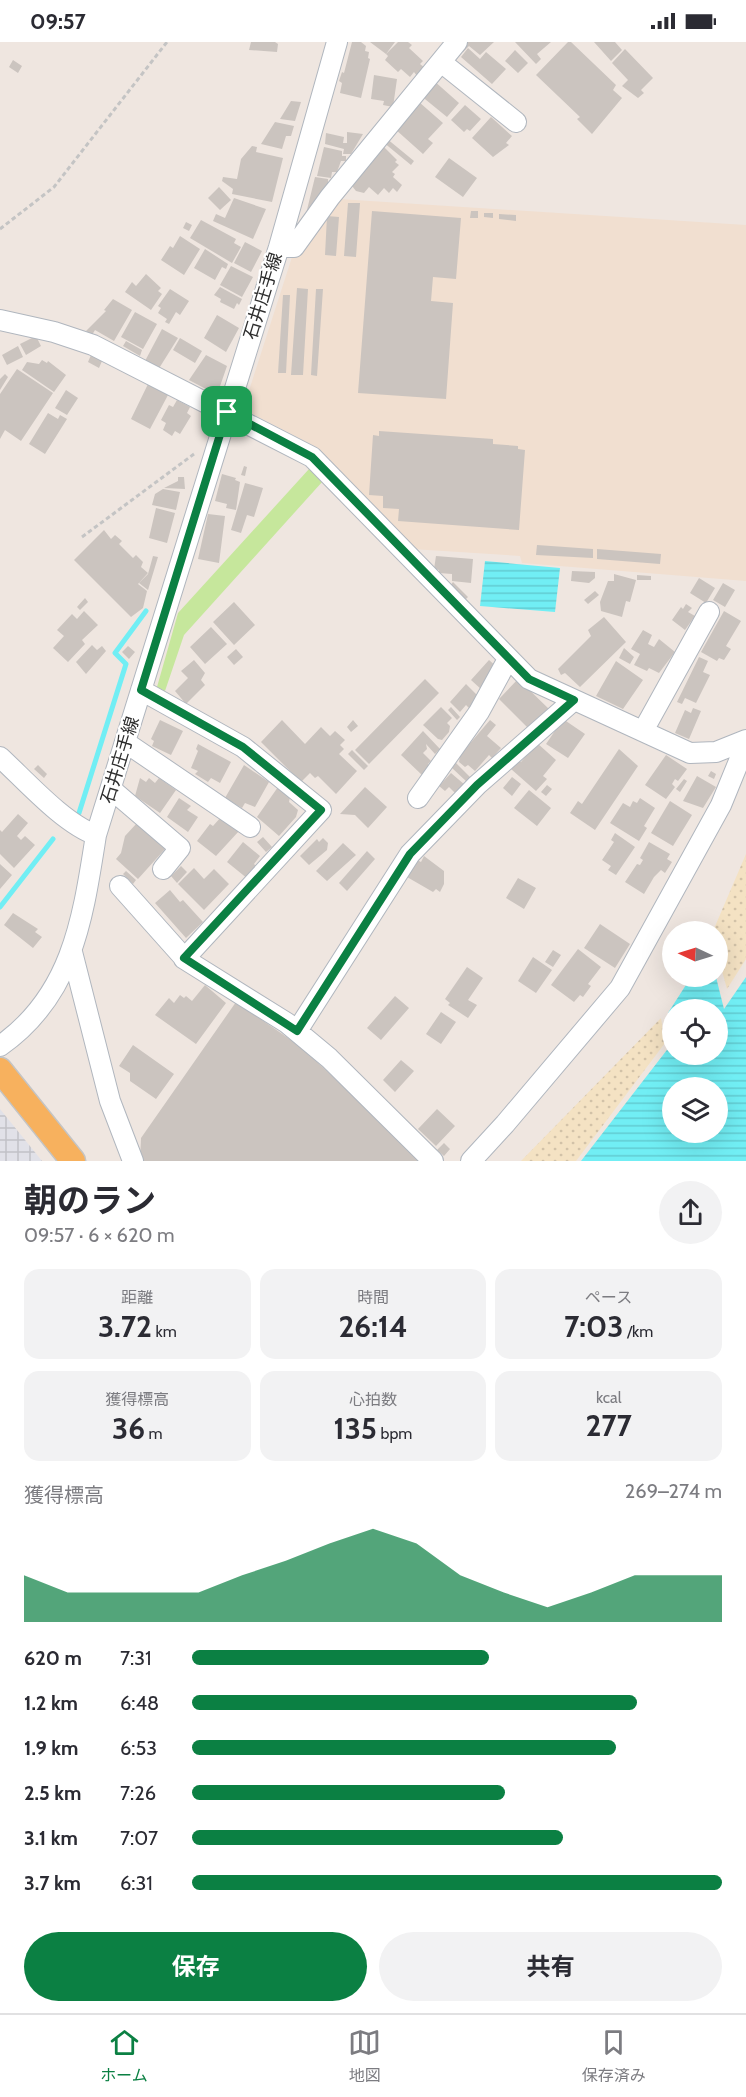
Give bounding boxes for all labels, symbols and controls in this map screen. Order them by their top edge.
text: 09:57 [30,8,86,35]
street label: 石井庄手線 [239,250,287,342]
pin [201,386,252,437]
icon: arrive [210,395,243,428]
street label: 石井庄手線 [96,714,144,806]
north arrow [662,921,728,987]
map controls [662,921,728,1143]
button: locate [662,999,728,1065]
button: layers [662,1077,728,1143]
text: 朝のラン [24,1180,156,1220]
button: share [659,1181,722,1244]
text: 09:57 · 6 × 620 m [24,1223,174,1247]
text: 距離 [121,1288,153,1307]
text: 時間 [357,1288,389,1307]
text: ペース [585,1288,632,1307]
text: 3.72 [98,1308,152,1345]
text: 26:14 [338,1308,408,1345]
text: 7:03 [564,1308,623,1345]
text: km [152,1322,177,1341]
text: /km [623,1322,653,1341]
text: kcal [596,1388,621,1407]
text: 獲得標高 [105,1390,169,1409]
text: 心拍数 [349,1390,397,1409]
text: 277 [585,1407,632,1444]
text: 36 [112,1410,145,1447]
text: 135 [334,1410,377,1447]
text: m [145,1424,163,1443]
text: bpm [377,1424,412,1443]
text: 269–274 m [625,1479,722,1503]
text: 獲得標高 [24,1483,104,1507]
text: 620 m [24,1646,82,1670]
text: 7:31 [120,1646,152,1670]
text: 1.2 km [24,1691,78,1715]
text: 6:48 [120,1691,159,1715]
text: 1.9 km [24,1736,78,1760]
text: 6:53 [120,1736,157,1760]
text: 2.5 km [24,1781,81,1805]
text: 7:26 [120,1781,156,1805]
text: 3.1 km [24,1826,78,1850]
text: 7:07 [120,1826,158,1850]
text: 3.7 km [24,1871,81,1895]
text: 6:31 [120,1871,153,1895]
button: 保存 [24,1932,367,2001]
button: 共有 [379,1932,722,2001]
tab: ホーム [100,2026,148,2086]
tab: 地図 [348,2026,381,2086]
tab: 保存済み [582,2026,646,2086]

